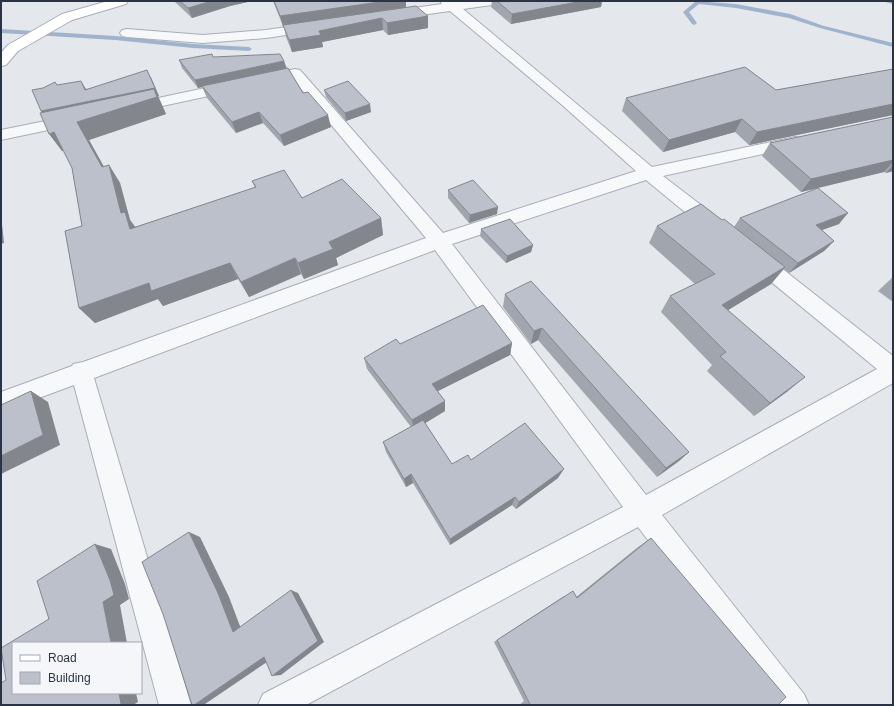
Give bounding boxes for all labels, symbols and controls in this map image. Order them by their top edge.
legend [12,642,142,694]
text: Road [48,651,77,665]
text: Building [48,671,91,685]

